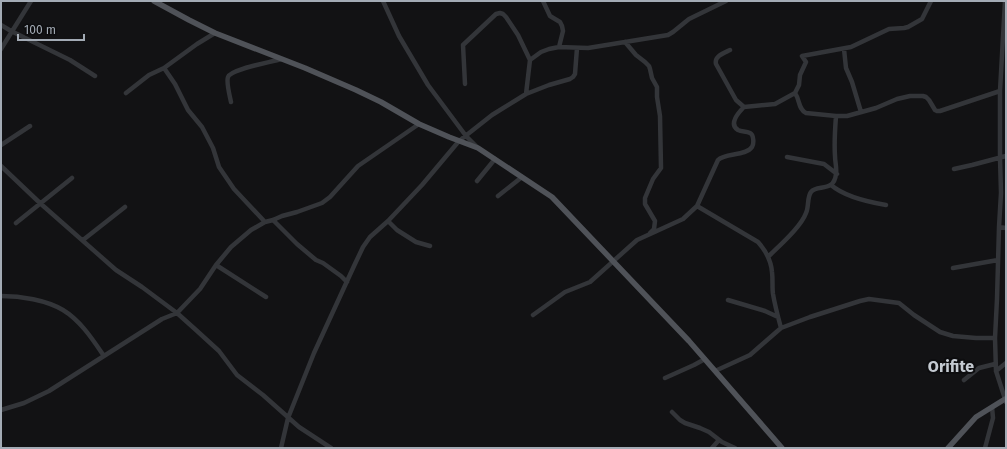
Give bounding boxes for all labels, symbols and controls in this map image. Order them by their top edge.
scale bar [18,16,84,42]
text: 100 m [24,23,56,37]
district label: Orifite [928,357,974,376]

